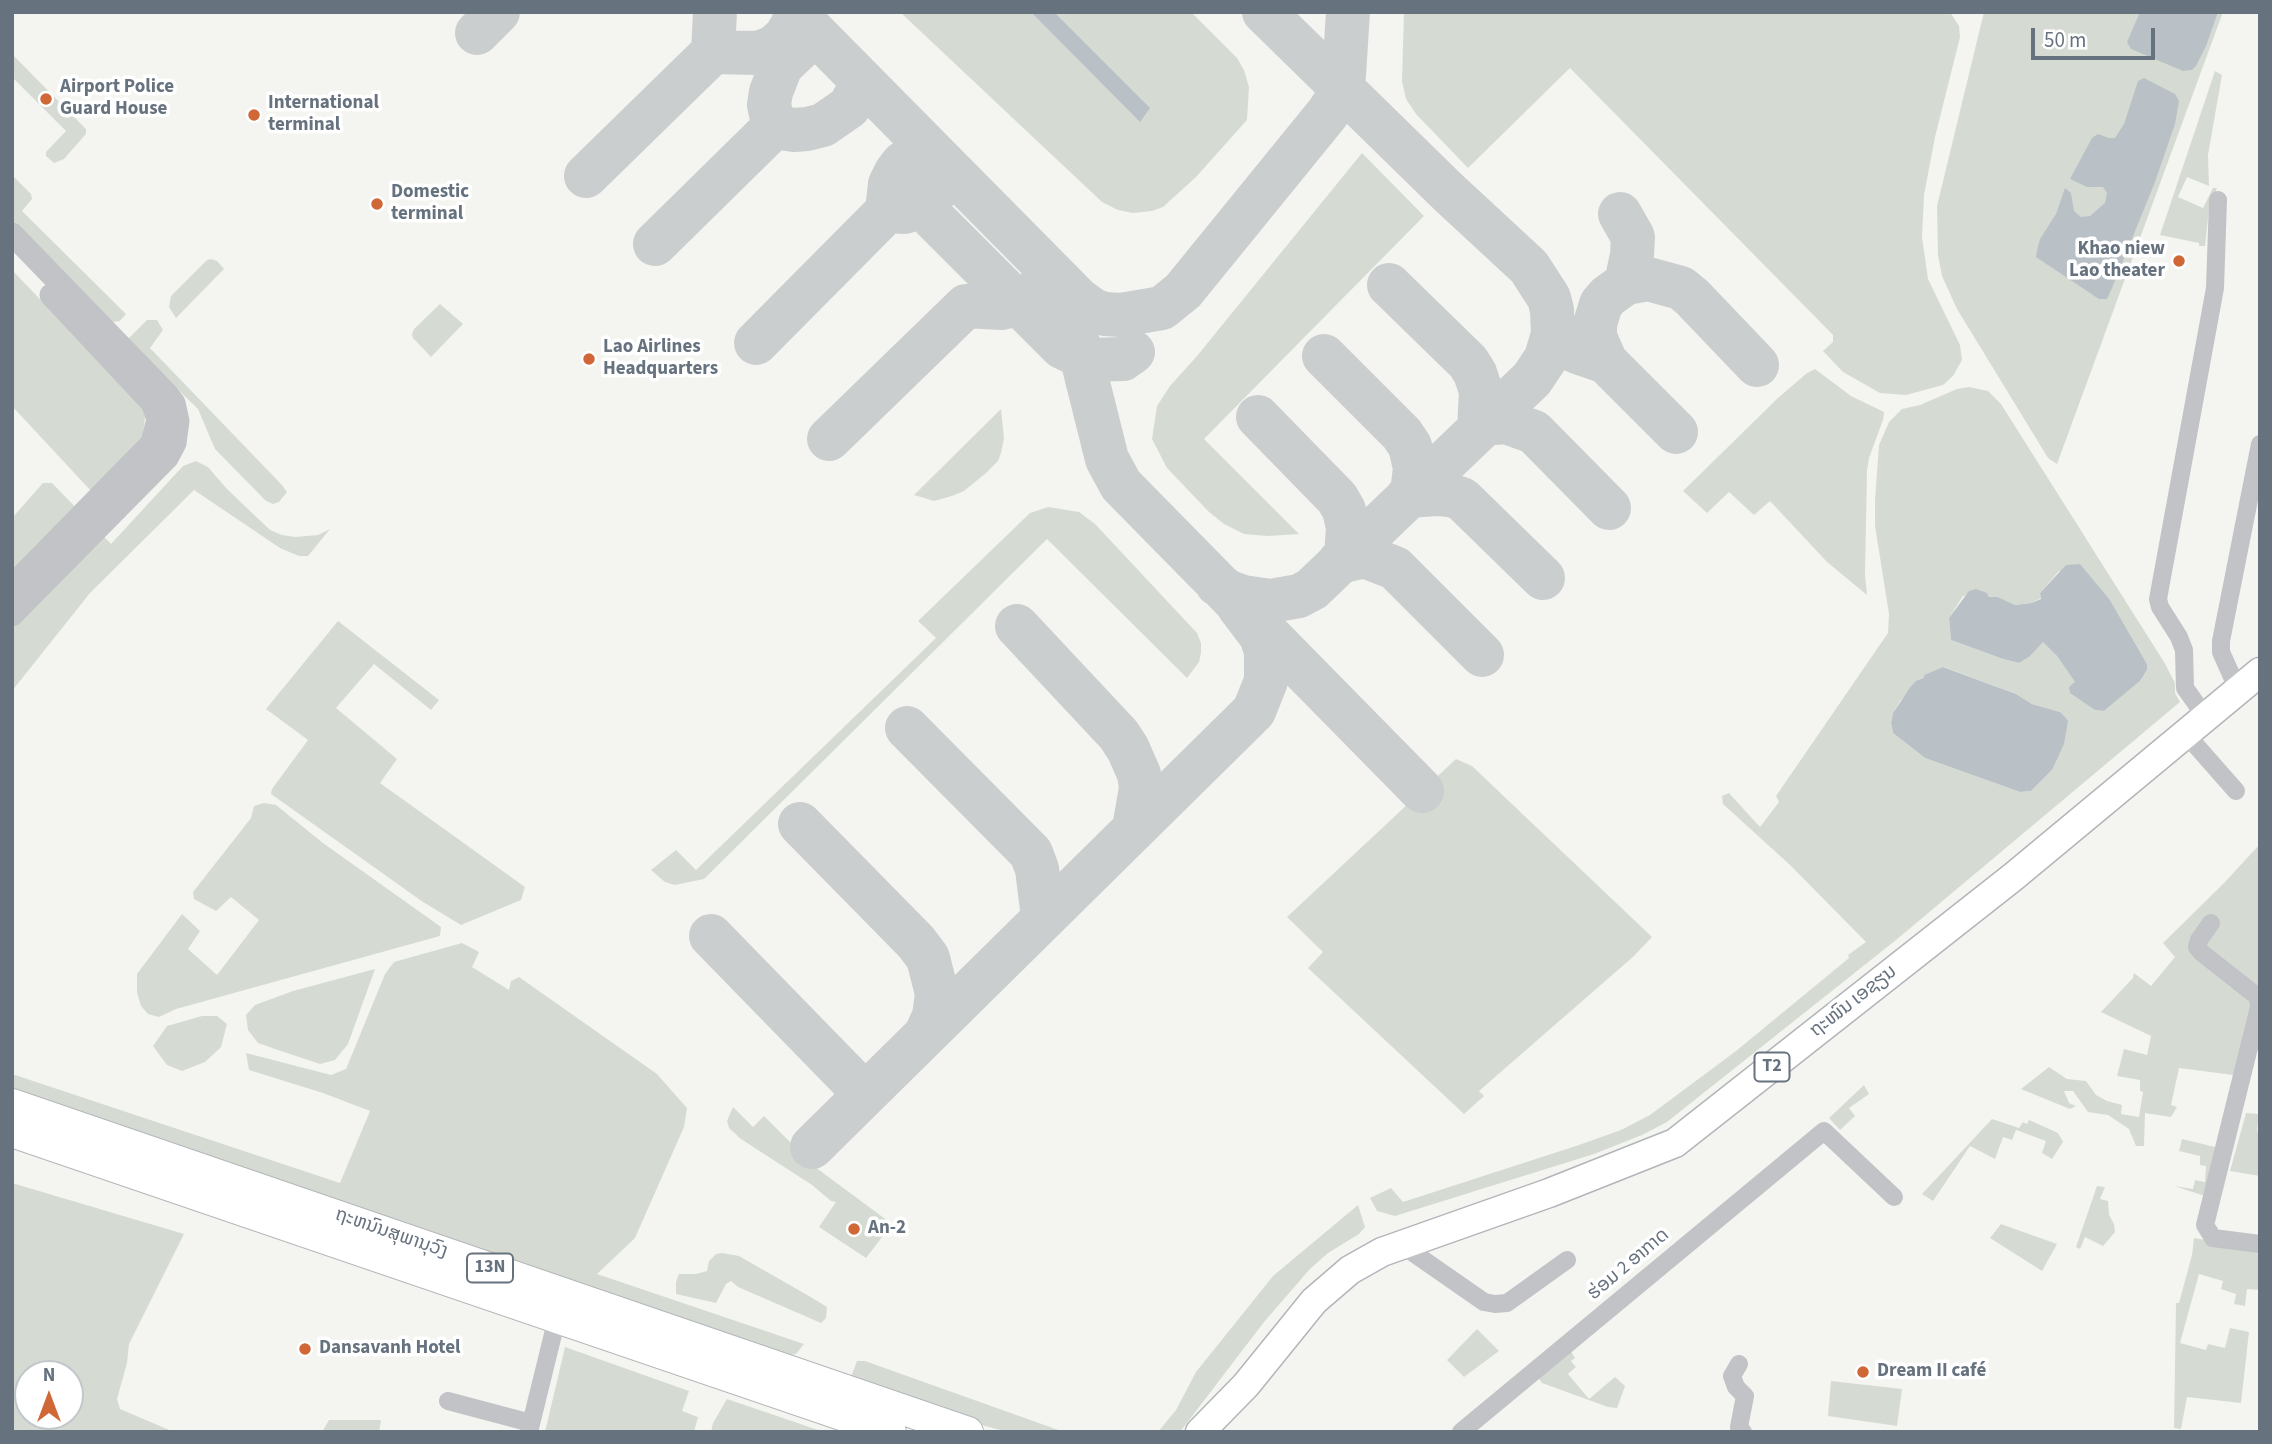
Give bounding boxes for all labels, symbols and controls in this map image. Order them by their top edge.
scale bar [2034,14,2158,58]
text: 50 m [2044,25,2086,55]
place label: Airport Police Guard House [60,77,174,121]
marker: Airport Police Guard House [38,91,54,107]
place label: International terminal [268,93,379,137]
marker: International terminal [246,107,262,123]
place label: Domestic terminal [391,182,469,226]
marker: Domestic terminal [369,196,385,212]
place label: Khao niew Lao theater [2069,239,2165,283]
marker: Khao niew Lao theater [2171,253,2187,269]
place label: Lao Airlines Headquarters [603,337,718,381]
marker: Lao Airlines Headquarters [581,351,597,367]
street label: ຖະໜົນ ເອຊຽນ [1806,961,1902,1043]
road number: T2 [1754,1052,1790,1082]
street label: ຖະຫນົນສຸພານຸວົງ [332,1204,450,1264]
place label: An-2 [868,1218,906,1240]
marker: An-2 [846,1221,862,1237]
street label: ຮ່ອມ 2 ອາກາດ [1584,1224,1674,1306]
road number: 13N [467,1254,513,1282]
place label: Dansavanh Hotel [319,1338,461,1360]
marker: Dansavanh Hotel [297,1341,313,1357]
north arrow [14,1360,84,1430]
place label: Dream II café [1877,1361,1986,1383]
text: N [43,1362,55,1389]
marker: Dream II café [1855,1364,1871,1380]

